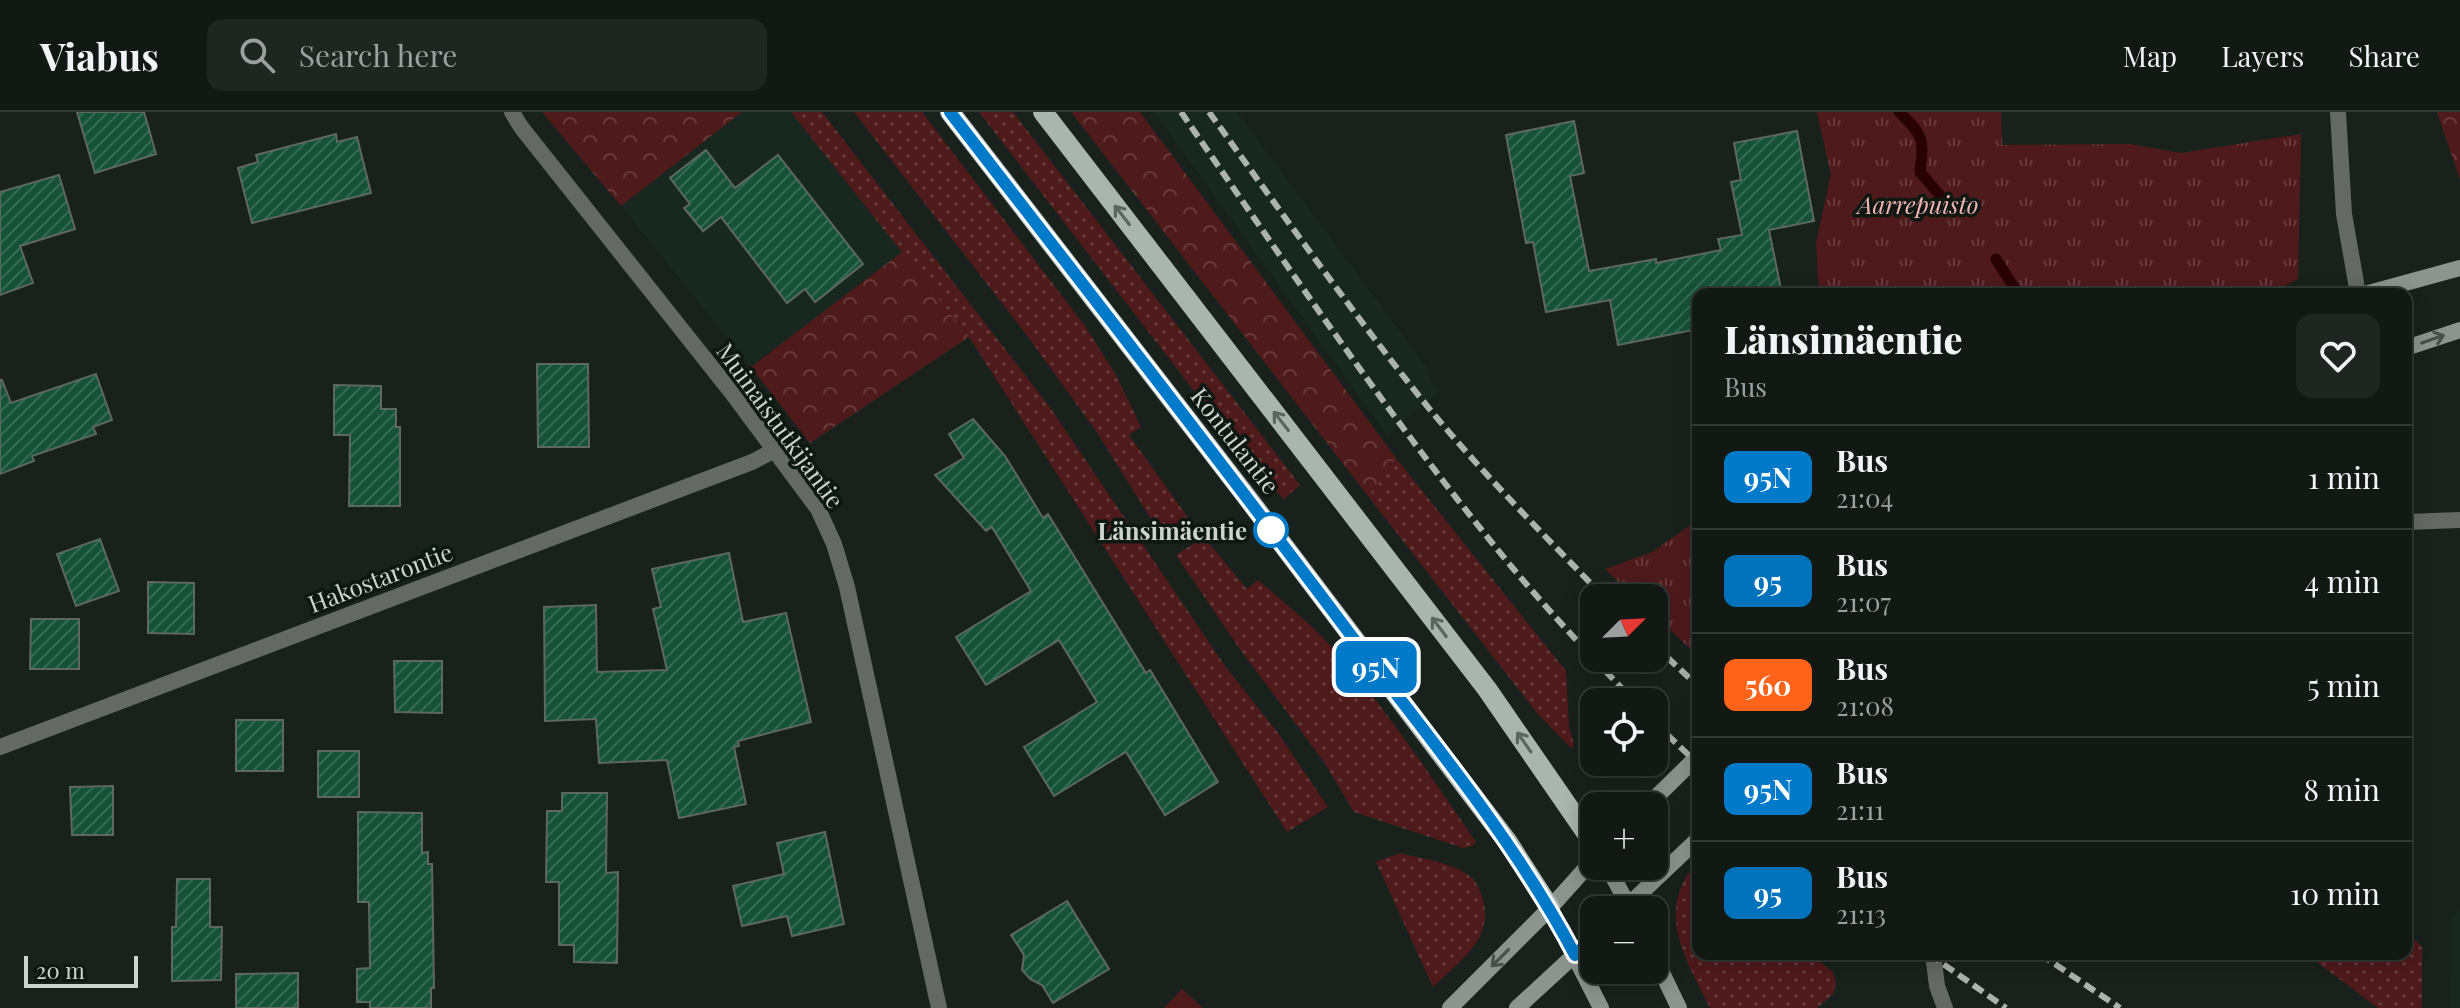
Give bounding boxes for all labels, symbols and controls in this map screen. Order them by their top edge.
search box [207,19,767,91]
text: Viabus [40,30,159,81]
icon: search [235,33,279,77]
text: Search here [299,35,457,75]
text: Map [2123,37,2177,74]
text: Layers [2221,37,2304,74]
text: Share [2348,37,2420,74]
park label: Aarrepuisto [1855,188,1978,220]
one-way arrow [1114,205,1131,226]
text: Länsimäentie [1724,313,1963,364]
button: heart [2296,314,2380,398]
one-way arrow [2420,330,2445,345]
street label: Muinaistutkijantie [710,336,852,514]
text: Bus [1724,369,1767,404]
street label: Kontulantie [1184,380,1288,500]
one-way arrow [1272,411,1289,432]
text: Bus [1836,440,1888,480]
text: 1 min [2308,457,2380,497]
text: 95N [1744,458,1792,495]
text: 21:04 [1836,480,1893,515]
marker: Länsimäentie [1254,513,1288,547]
place label: Länsimäentie [1098,514,1247,546]
street label: Hakostarontie [303,535,457,619]
text: Bus [1836,544,1888,584]
text: 4 min [2304,561,2380,601]
text: 95 [1754,562,1782,599]
north arrow [1580,584,1668,672]
map controls [1580,584,1668,984]
text: 21:07 [1836,584,1891,619]
one-way arrow [1431,617,1448,638]
line badge: 95N [1330,641,1422,693]
text: 95N [1352,648,1400,685]
text: Bus [1836,648,1888,688]
text: 5 min [2307,665,2380,705]
text: 560 [1745,666,1791,703]
button: locate [1580,688,1668,776]
text: 21:08 [1836,688,1894,723]
one-way arrow [1516,731,1532,753]
text: Bus [1836,752,1888,792]
text: 8 min [2304,769,2380,809]
text: 95N [1744,770,1792,807]
button: + [1580,792,1668,880]
text: 21:11 [1836,792,1884,827]
text: Bus [1836,856,1888,896]
text: 10 min [2290,873,2380,913]
text: 95 [1754,874,1782,911]
button: − [1580,896,1668,984]
text: 21:13 [1836,896,1886,931]
one-way arrow [1491,948,1510,967]
scale bar [24,952,138,988]
text: 20 m [36,955,85,985]

